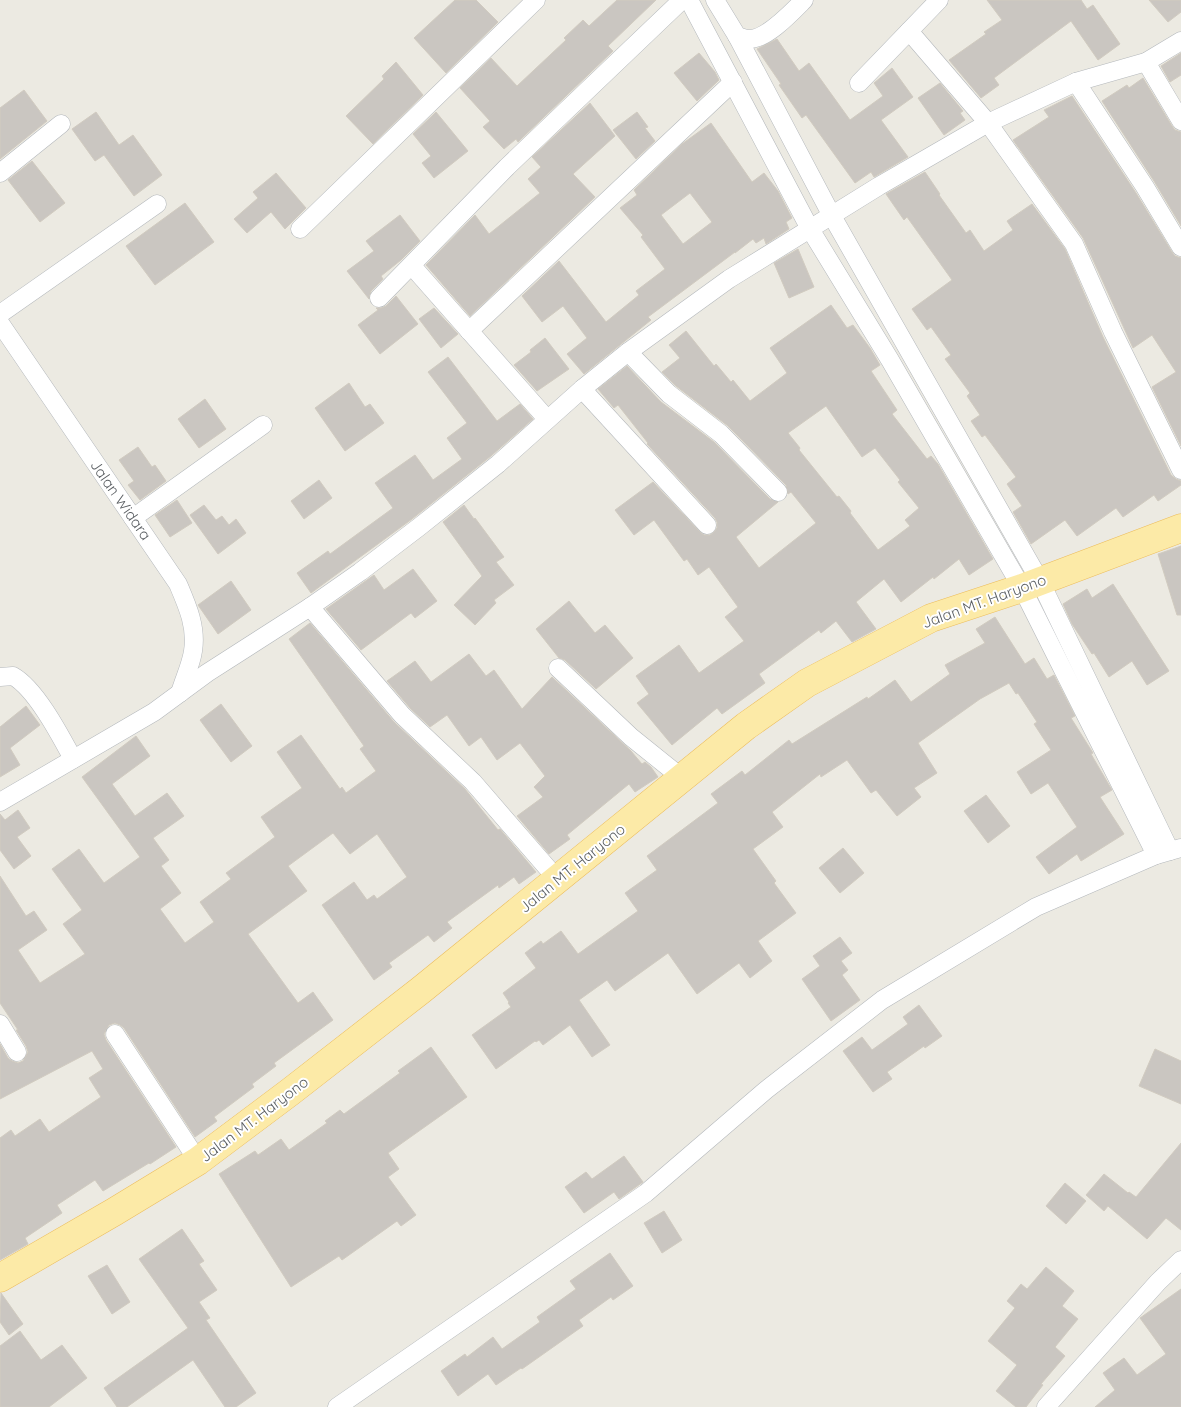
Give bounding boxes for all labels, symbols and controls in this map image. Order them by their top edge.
street label: Jalan Widara [86,456,156,544]
street label: Jalan MT. Haryono [919,570,1049,632]
street label: Jalan MT. Haryono [515,820,629,916]
street label: Jalan MT. Haryono [196,1072,312,1166]

